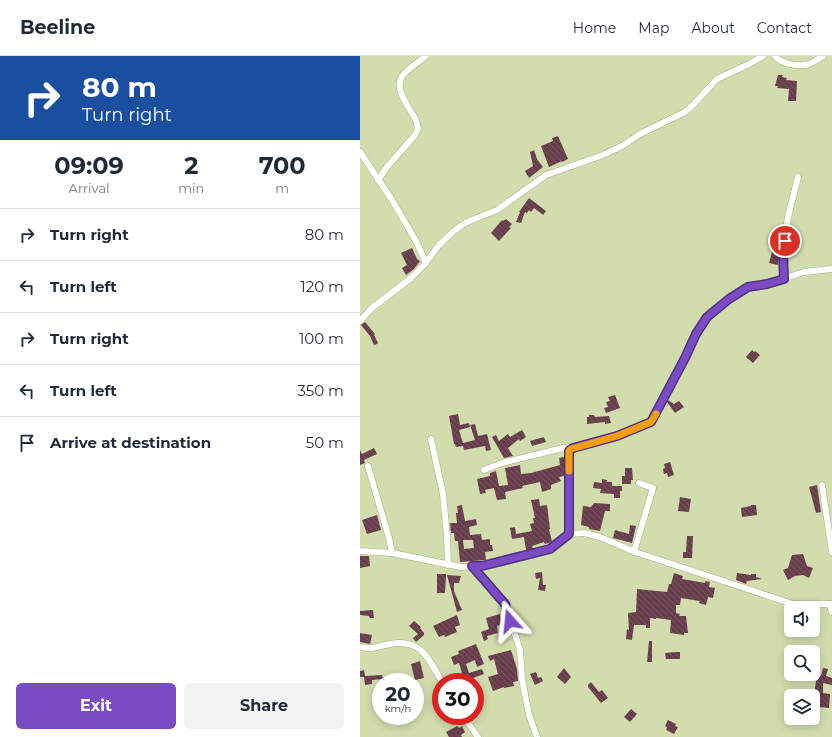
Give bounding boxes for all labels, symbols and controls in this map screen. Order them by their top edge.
text: Beeline [20,16,95,39]
text: Home [573,19,616,37]
text: Map [638,19,669,37]
text: About [691,19,735,37]
text: Contact [757,19,812,37]
text: 80 m [82,70,157,104]
icon: right [16,72,68,124]
text: Turn right [82,104,172,126]
text: 09:09 [54,151,124,180]
text: 2 [184,151,198,180]
text: 700 [259,151,306,180]
text: Arrival [69,180,110,196]
text: min [178,180,204,196]
text: m [275,180,289,196]
icon: right [16,224,38,246]
pin [768,224,802,258]
text: Turn right [50,225,129,244]
text: 80 m [305,225,344,244]
icon: arrive [774,230,796,252]
icon: left [16,276,38,298]
text: Turn left [50,277,117,296]
text: 120 m [300,277,344,296]
icon: right [16,328,38,350]
text: Turn right [50,329,129,348]
text: 100 m [299,329,344,348]
icon: left [16,380,38,402]
text: Turn left [50,381,117,400]
text: 350 m [297,381,344,400]
icon: arrive [16,432,38,454]
text: Arrive at destination [50,433,211,452]
text: 50 m [306,433,344,452]
position arrow [489,600,531,642]
map controls [784,601,820,725]
button: sound [784,601,820,637]
button: search [784,645,820,681]
speed limit sign: 30 [432,673,484,725]
text: 20 [385,682,411,706]
button: Exit [16,683,176,729]
button: Share [184,683,344,729]
button: layers [784,689,820,725]
text: km/h [385,702,411,715]

